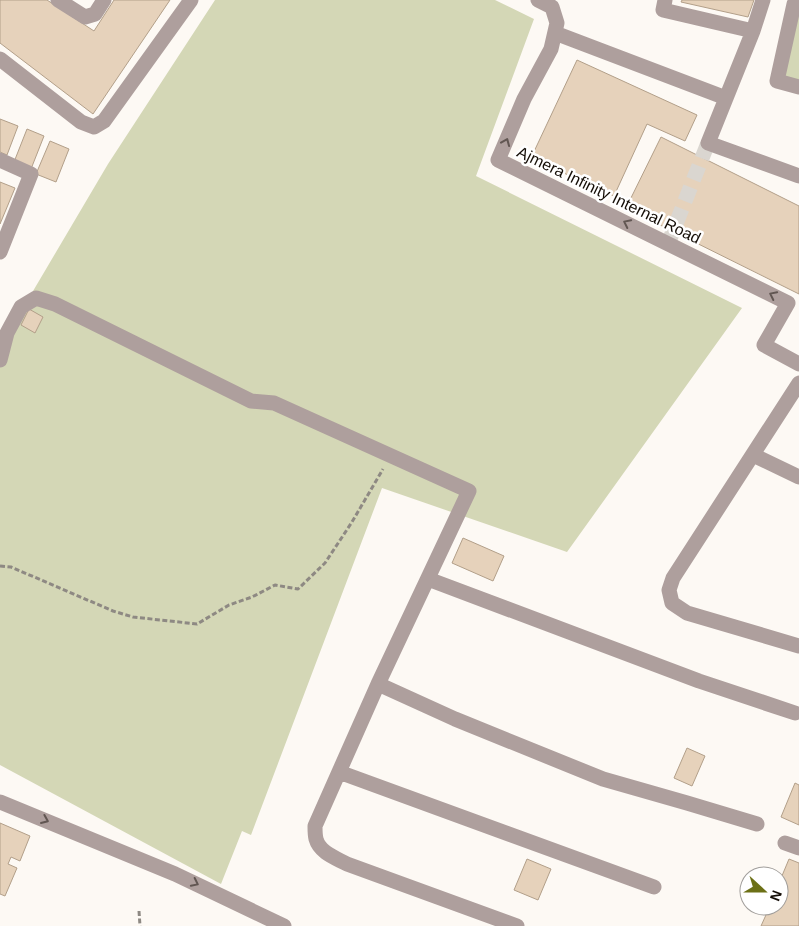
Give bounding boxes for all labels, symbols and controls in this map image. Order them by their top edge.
one-way arrow [500,139,510,147]
street label: Ajmera Infinity Internal Road [515,143,703,247]
one-way arrow [623,219,632,229]
one-way arrow [769,291,778,301]
one-way arrow [40,814,49,825]
north arrow [739,866,789,916]
one-way arrow [190,877,199,887]
text: N [767,888,785,903]

